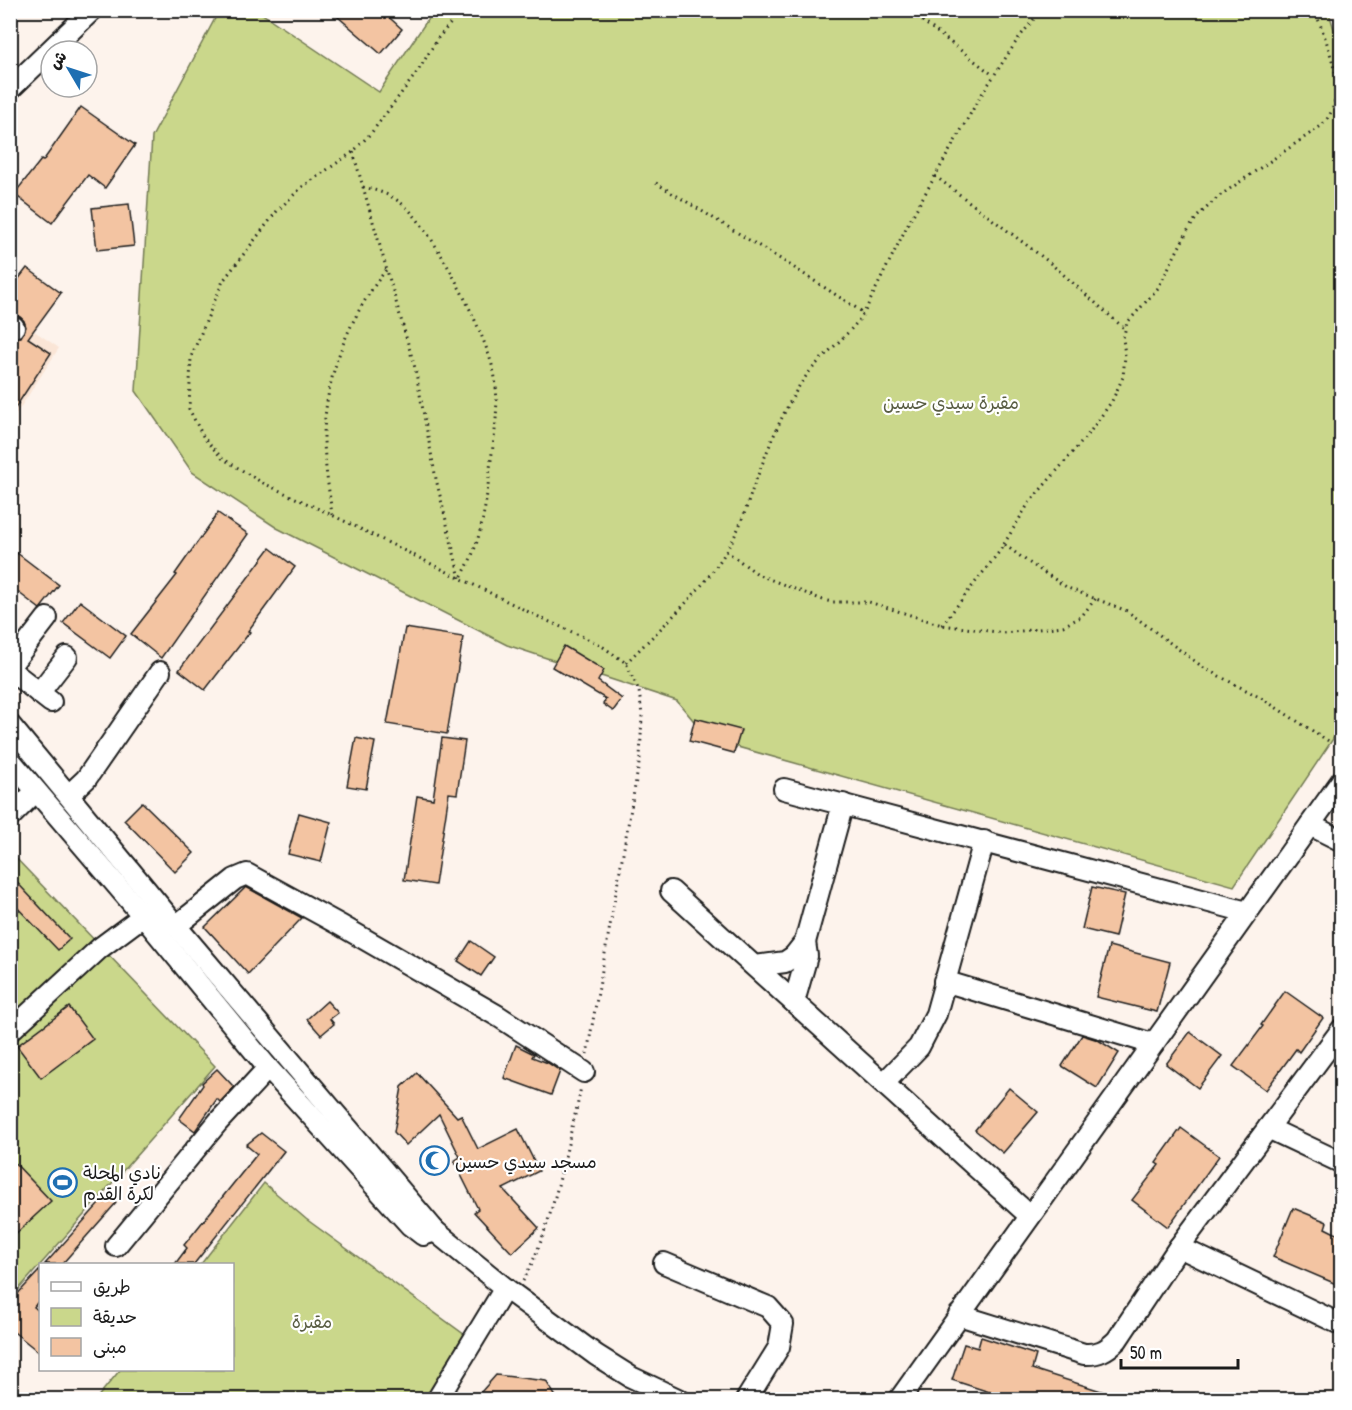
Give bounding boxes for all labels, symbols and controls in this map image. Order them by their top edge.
north arrow [39,39,99,99]
text: ش [43,46,71,73]
park label: مقبرة سيدي حسين [883,390,1019,416]
mosque icon: مسجد سيدي حسين [418,1145,450,1177]
place label: مسجد سيدي حسين [455,1149,597,1175]
place label: نادي المحلة لكرة القدم [83,1160,161,1208]
sports icon: نادي المحلة لكرة القدم [46,1166,78,1198]
legend [39,1263,234,1371]
text: طريق [93,1274,131,1299]
text: حديقة [93,1304,137,1329]
park label: مقبرة [292,1309,332,1334]
scale bar [1121,1332,1238,1370]
text: مبنى [93,1334,127,1359]
text: 50 m [1130,1340,1162,1365]

